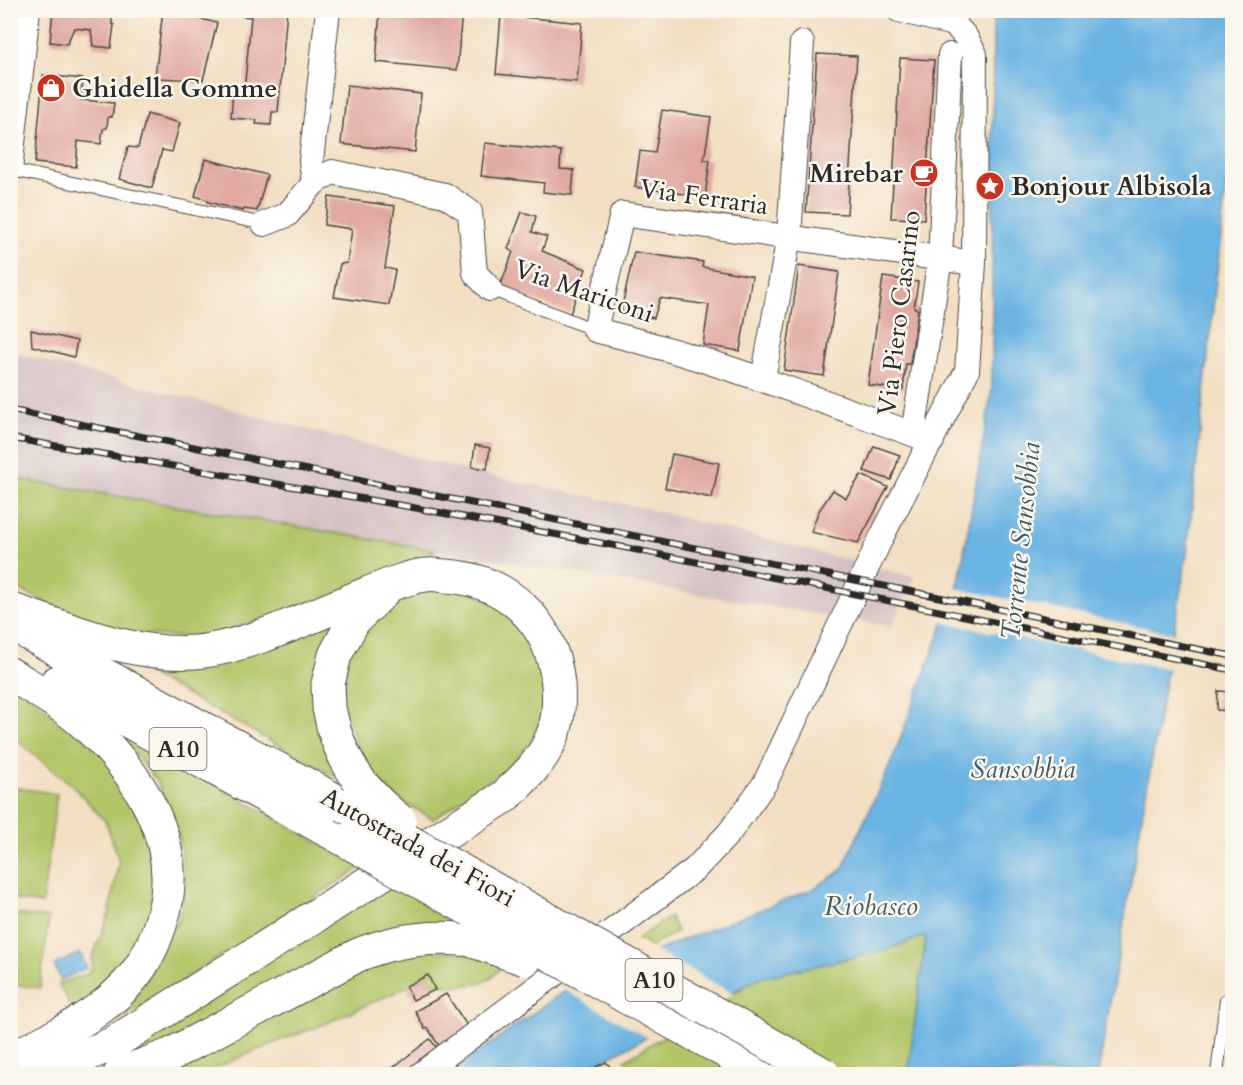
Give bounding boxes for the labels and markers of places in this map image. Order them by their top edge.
place label: Ghidella Gomme [72,71,277,106]
shop icon: Ghidella Gomme [35,72,67,104]
place label: Mirebar [810,156,904,191]
cafe icon: Mirebar [908,157,940,189]
place label: Bonjour Albisola [1011,169,1212,204]
place icon: Bonjour Albisola [974,170,1006,202]

